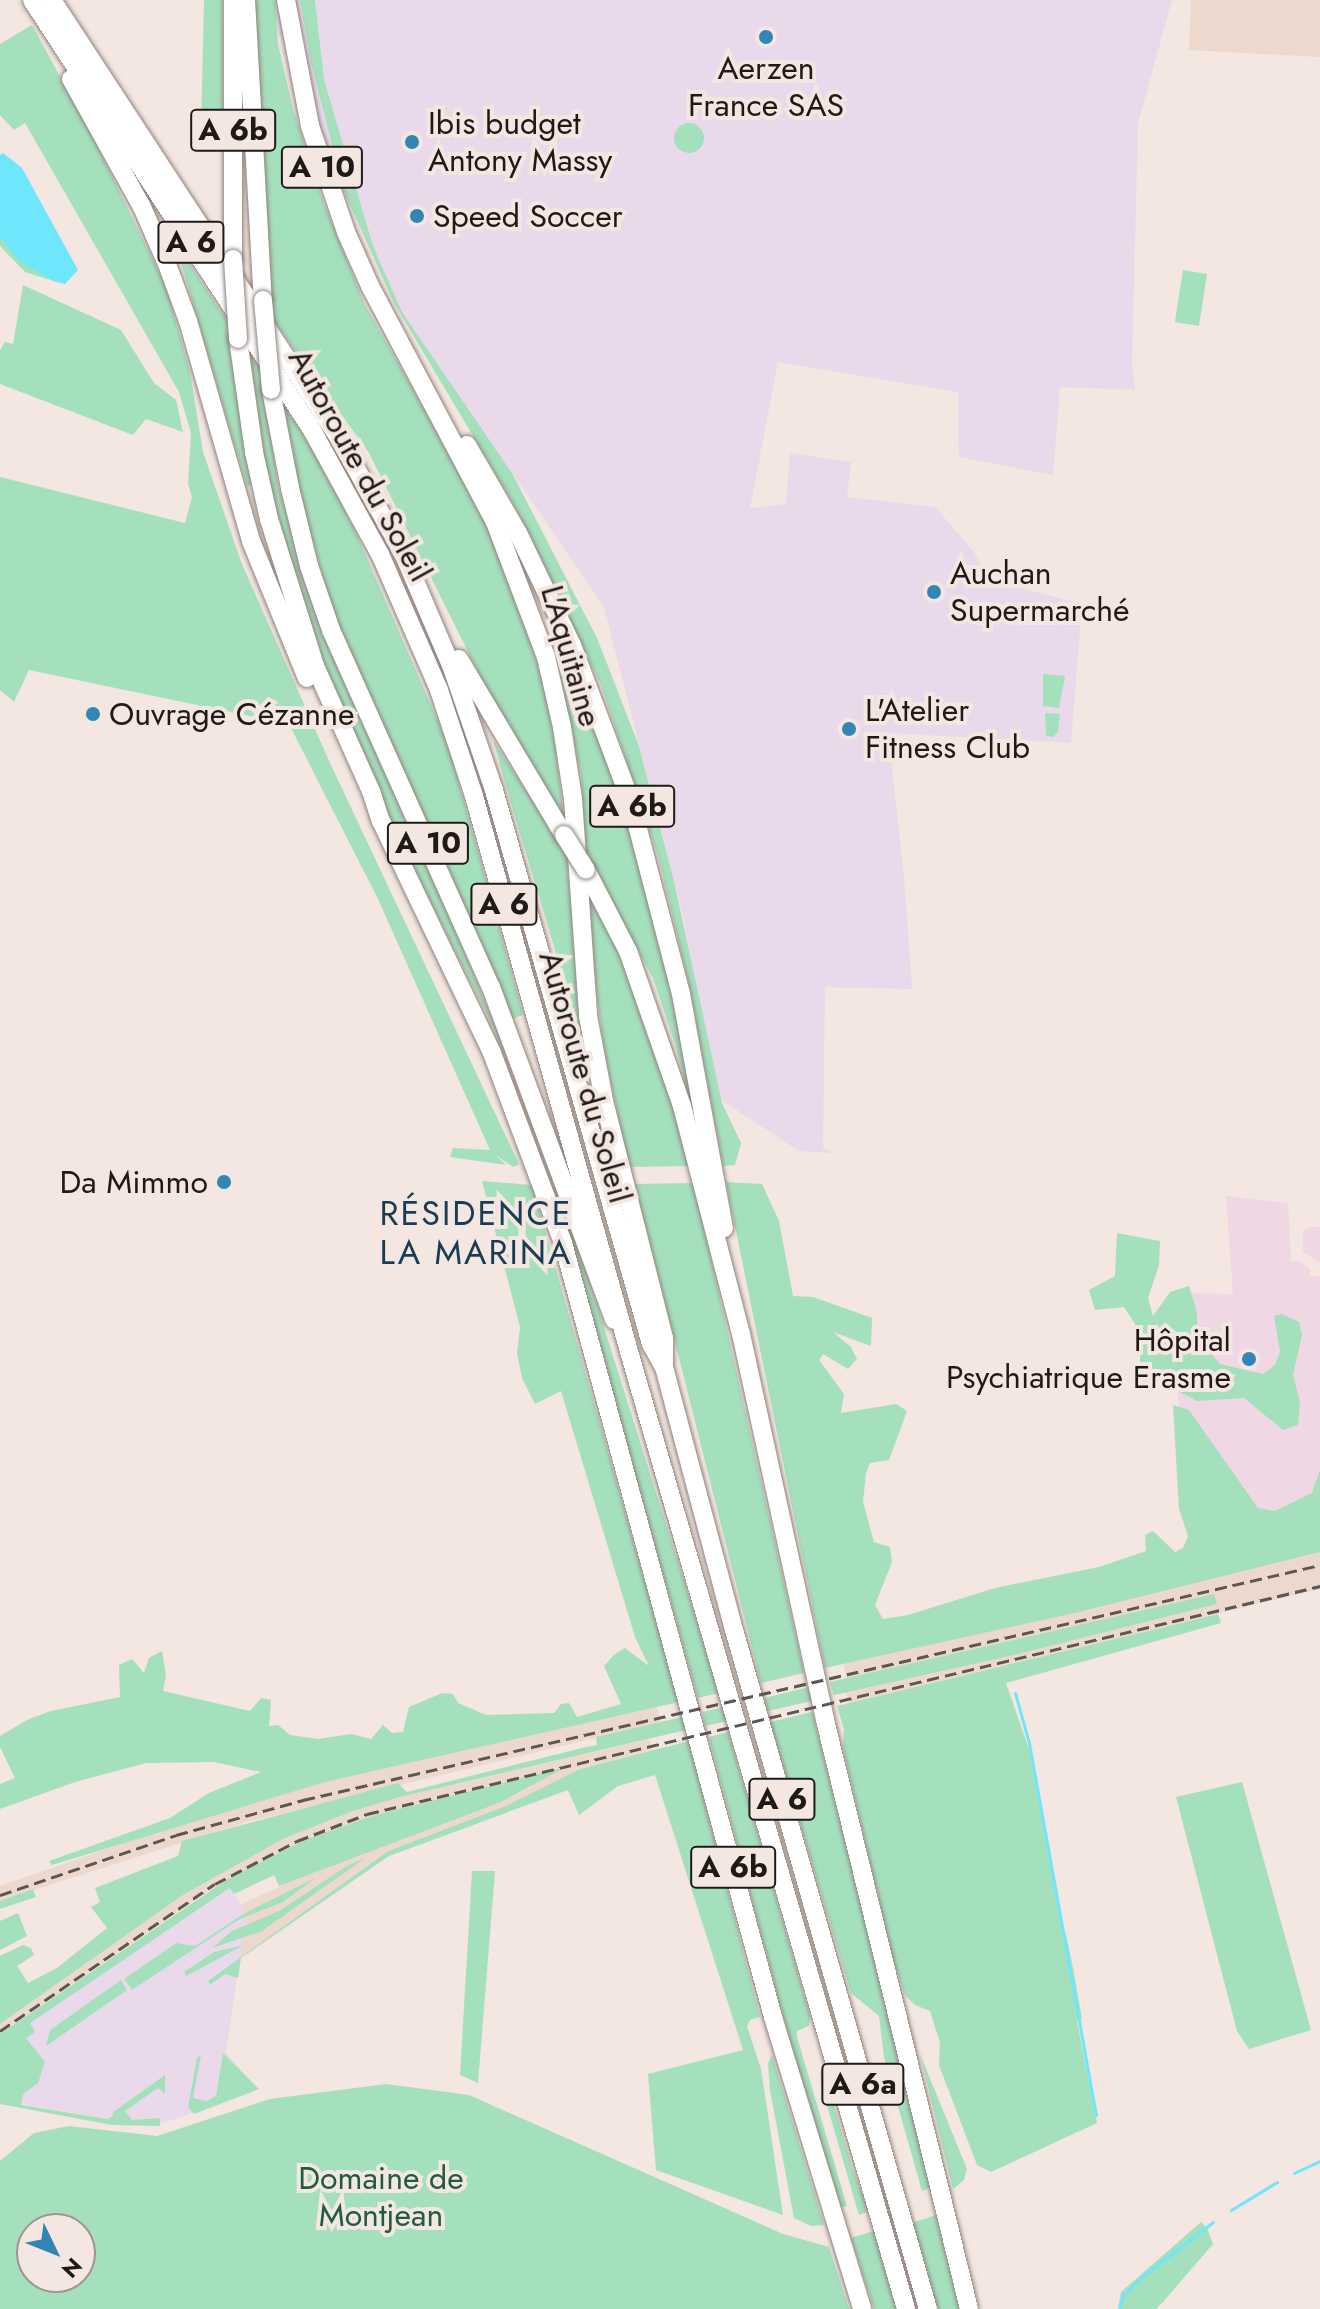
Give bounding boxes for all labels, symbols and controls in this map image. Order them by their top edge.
marker: Aerzen France SAS [757,28,775,46]
place label: Aerzen France SAS [688,50,844,125]
road number: A 6b [189,104,277,156]
place label: Ibis budget Antony Massy [428,105,612,180]
marker: Ibis budget Antony Massy [403,133,421,151]
road number: A 10 [280,141,364,193]
place label: Speed Soccer [433,197,623,235]
marker: Speed Soccer [408,207,426,225]
road number: A 6 [157,216,225,268]
street label: Autoroute du Soleil [280,342,440,588]
place label: Auchan Supermarché [950,555,1129,630]
street label: L'Aquitaine [533,581,609,731]
marker: Auchan Supermarché [925,583,943,601]
place label: L'Atelier Fitness Club [865,692,1030,767]
place label: Ouvrage Cézanne [109,695,354,733]
marker: Ouvrage Cézanne [84,705,102,723]
marker: L'Atelier Fitness Club [840,720,858,738]
road number: A 6b [588,780,676,832]
road number: A 10 [386,817,470,869]
road number: A 6 [470,878,538,930]
street label: Autoroute du Soleil [531,947,639,1207]
place label: Da Mimmo [60,1163,208,1201]
marker: Da Mimmo [215,1173,233,1191]
district label: RÉSIDENCE LA MARINA [379,1193,573,1272]
place label: Hôpital Psychiatrique Erasme [946,1322,1231,1397]
marker: Hôpital Psychiatrique Erasme [1238,1348,1260,1370]
road number: A 6 [748,1773,816,1825]
road number: A 6b [689,1841,777,1893]
road number: A 6a [821,2058,905,2110]
park label: Domaine de Montjean [298,2160,464,2235]
north arrow [16,2213,96,2293]
text: N [54,2251,90,2285]

